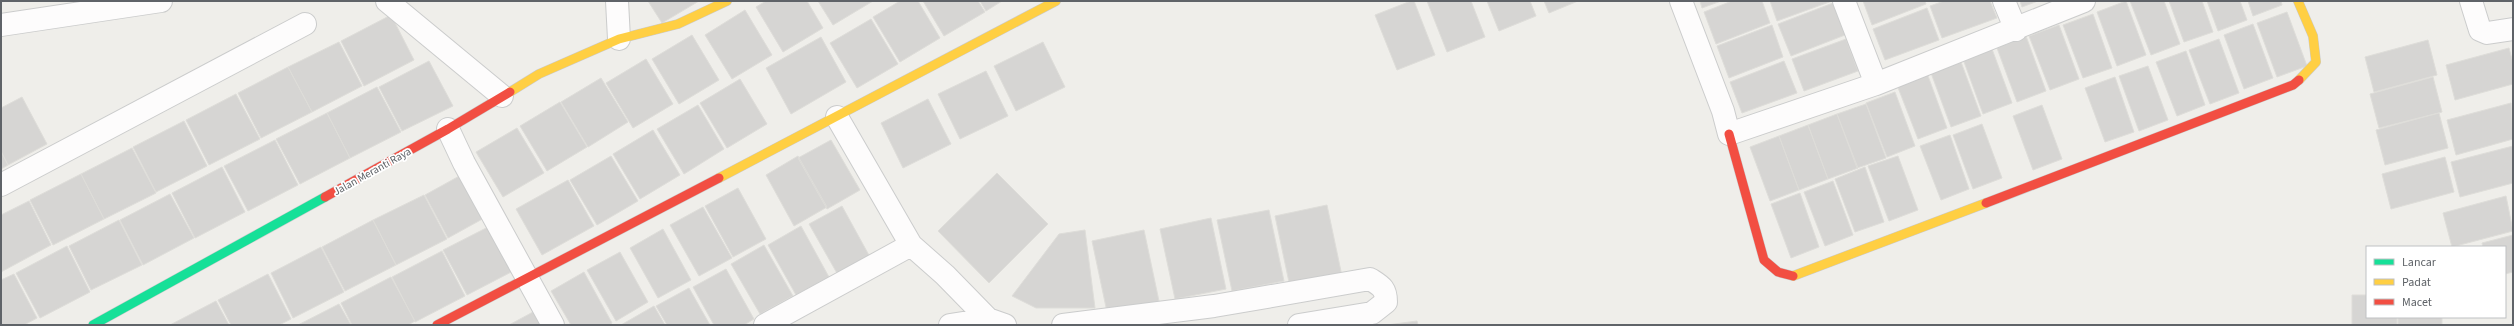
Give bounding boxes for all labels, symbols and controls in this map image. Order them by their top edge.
street label: Jalan Meranti Raya [331,144,414,199]
legend [2366,246,2506,318]
text: Lancar [2402,254,2437,271]
text: Padat [2402,274,2431,291]
text: Macet [2402,294,2432,311]

